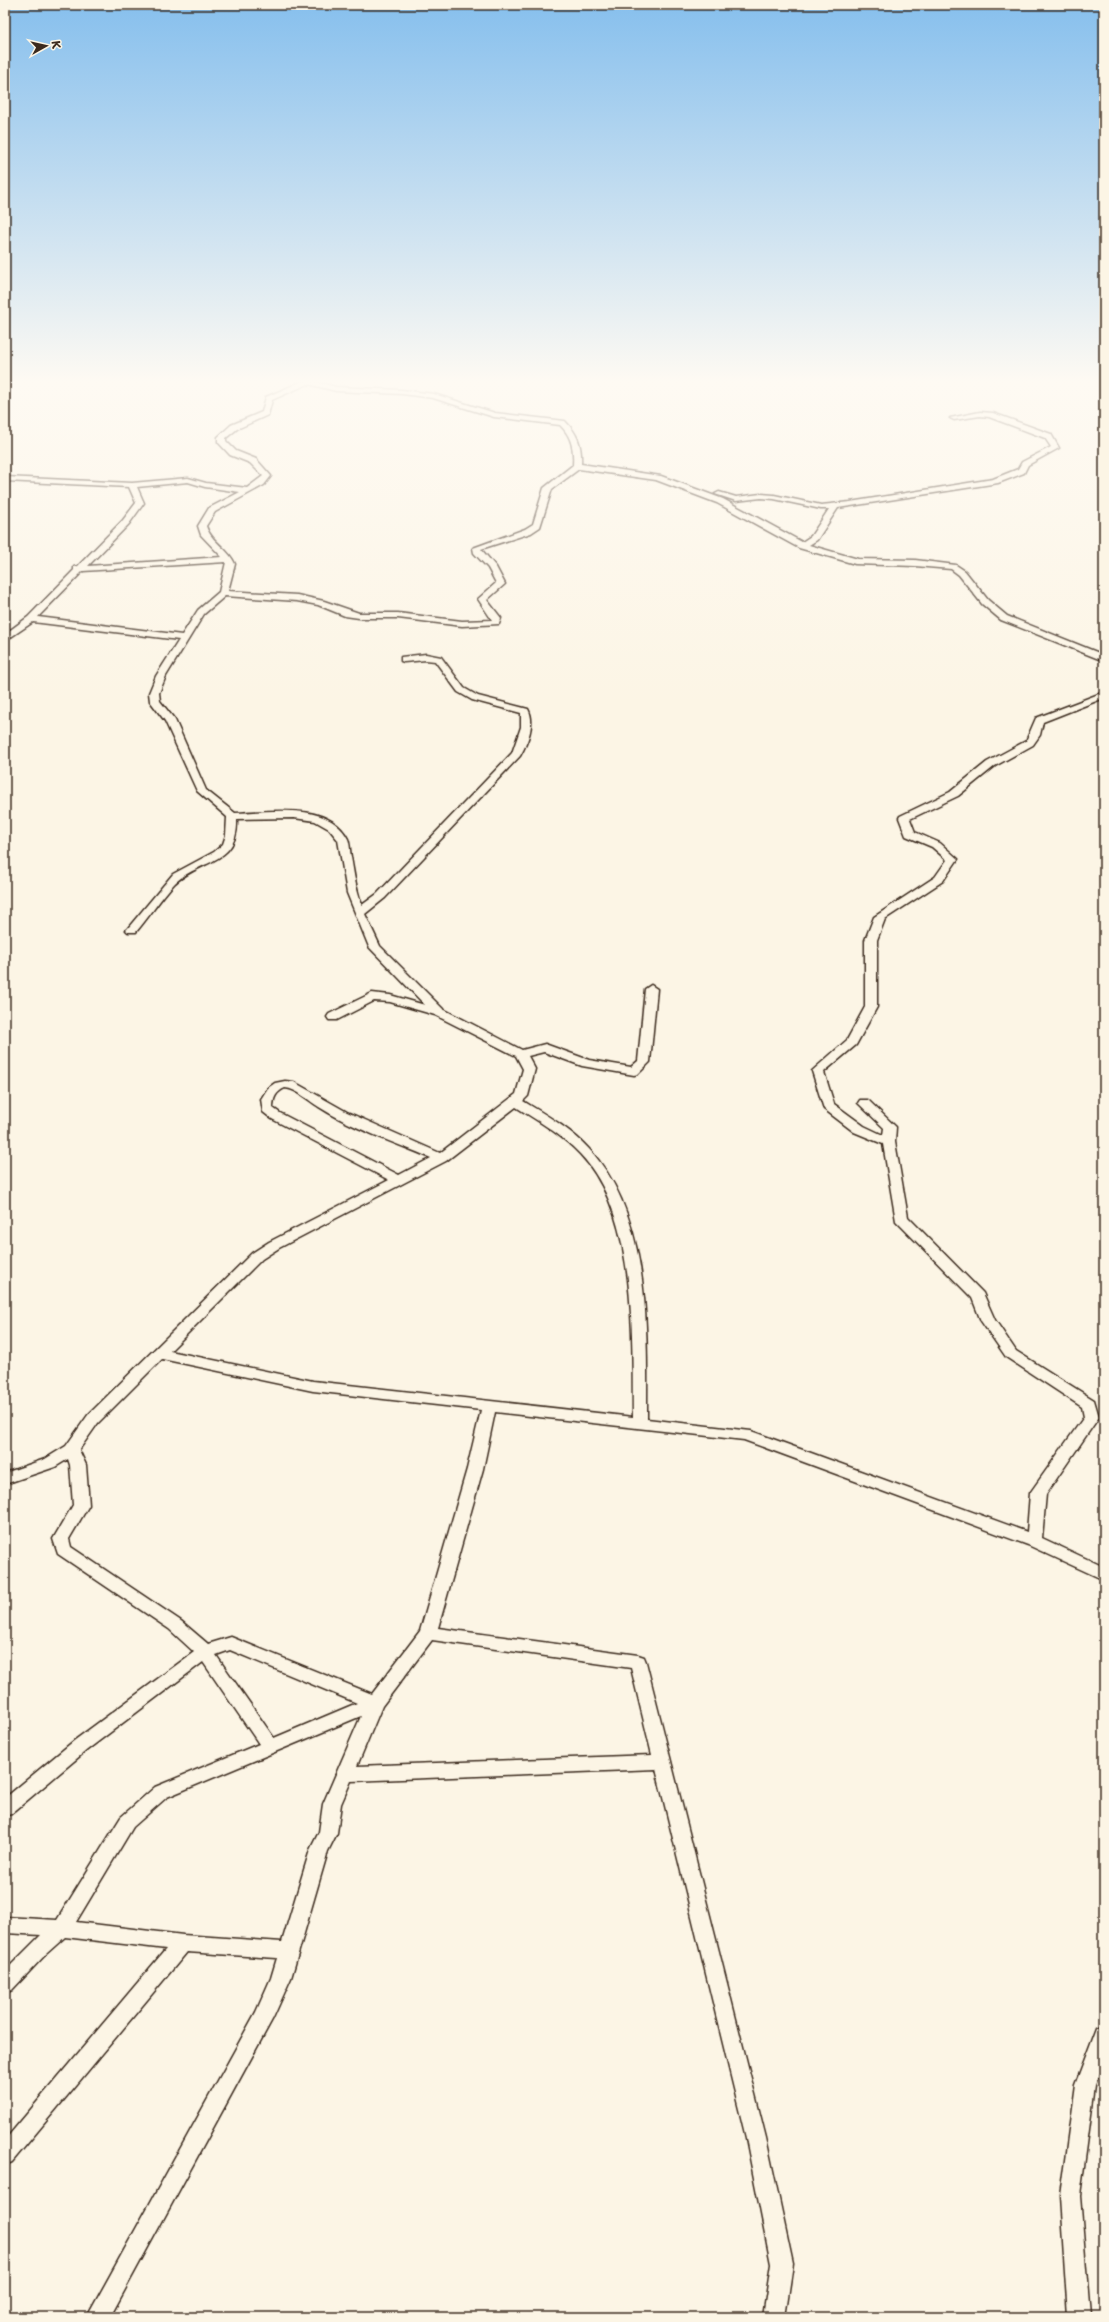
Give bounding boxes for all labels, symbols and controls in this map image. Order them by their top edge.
north arrow [26,26,66,66]
text: K [47,39,65,50]

